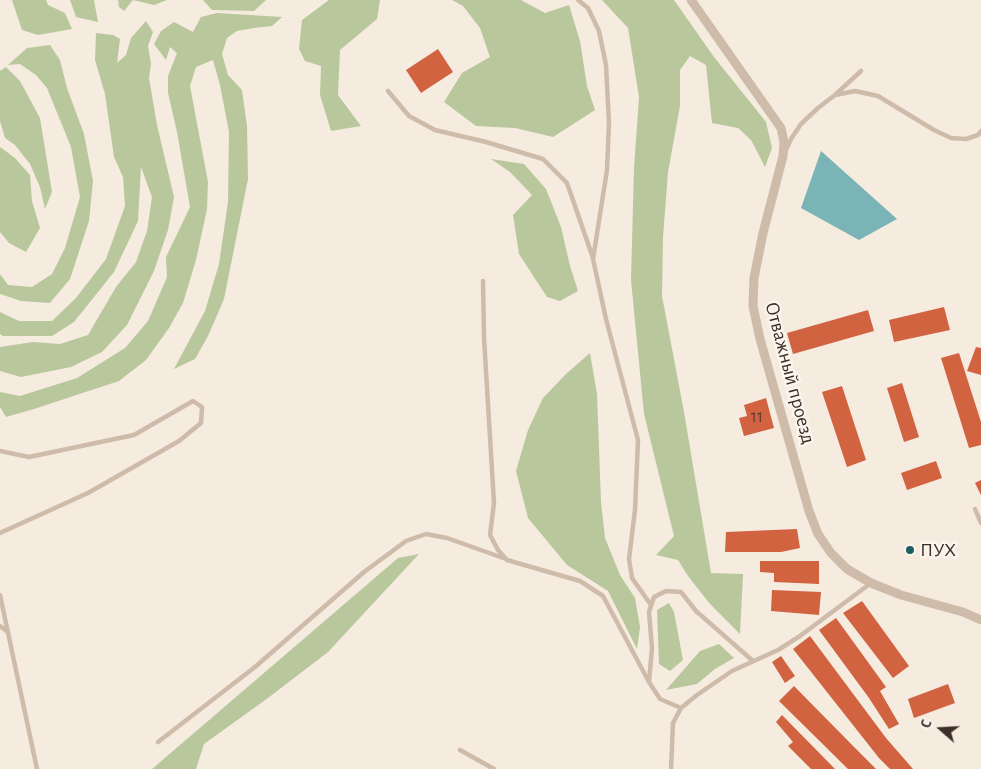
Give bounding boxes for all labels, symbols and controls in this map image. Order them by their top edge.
street label: Отважный проезд [760,299,820,447]
house number: 11 [751,406,763,428]
place label: ПУХ [920,538,956,562]
marker: ПУХ [904,544,916,556]
north arrow [916,704,966,754]
text: С [919,718,935,730]

